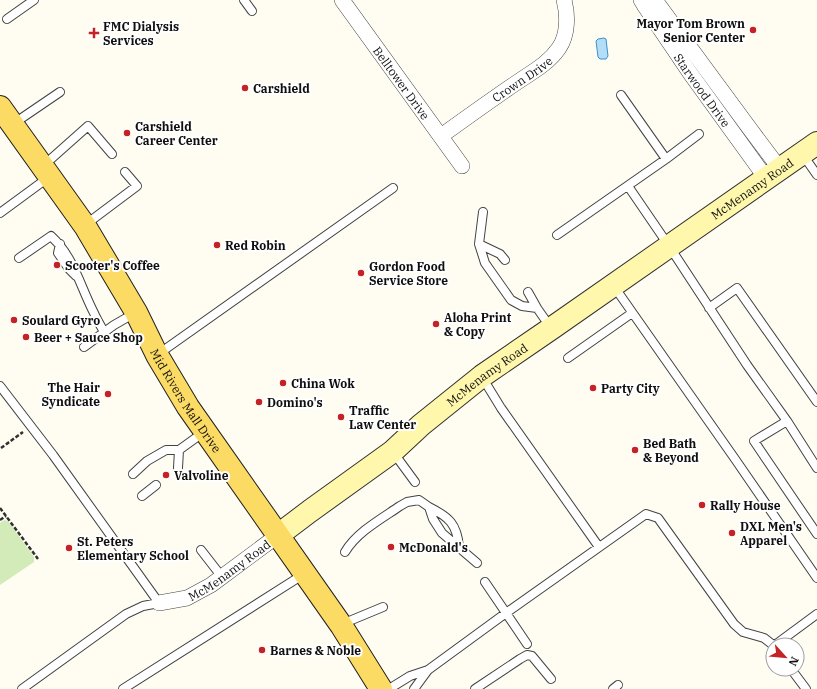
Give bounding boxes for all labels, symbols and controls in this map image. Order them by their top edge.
place label: Mayor Tom Brown Senior Center [636,16,745,45]
place label: FMC Dialysis Services [103,19,179,48]
marker: Mayor Tom Brown Senior Center [748,25,758,35]
marker: FMC Dialysis Services [88,27,100,39]
street label: Belltower Drive [370,43,433,122]
street label: Starwood Drive [671,50,734,130]
street label: Crown Drive [489,53,555,105]
place label: Carshield [253,81,310,96]
marker: Carshield [240,83,250,93]
place label: Carshield Career Center [135,119,218,148]
marker: Carshield Career Center [122,128,132,138]
street label: McMenamy Road [708,155,796,222]
place label: Red Robin [225,238,286,253]
marker: Red Robin [212,240,222,250]
place label: Scooter's Coffee [65,258,160,273]
place label: Gordon Food Service Store [369,259,448,288]
marker: Scooter's Coffee [52,260,62,270]
marker: Gordon Food Service Store [356,268,366,278]
place label: Aloha Print & Copy [444,310,512,339]
place label: Soulard Gyro [22,313,100,328]
marker: Soulard Gyro [9,315,19,325]
marker: Aloha Print & Copy [431,319,441,329]
place label: Beer + Sauce Shop [34,330,143,345]
marker: Beer + Sauce Shop [21,332,31,342]
street label: McMenamy Road [443,340,530,409]
street label: Mid Rivers Mall Drive [148,346,225,455]
place label: China Wok [291,376,355,391]
marker: China Wok [278,378,288,388]
place label: The Hair Syndicate [42,380,100,409]
place label: Party City [601,381,660,396]
marker: Party City [588,383,598,393]
marker: The Hair Syndicate [103,389,113,399]
place label: Domino's [267,395,323,410]
marker: Domino's [254,397,264,407]
place label: Traffic Law Center [349,403,416,432]
marker: Traffic Law Center [336,412,346,422]
place label: Bed Bath & Beyond [643,436,699,465]
marker: Bed Bath & Beyond [630,445,640,455]
place label: Valvoline [174,468,229,483]
marker: Valvoline [161,470,171,480]
place label: Rally House [710,498,781,513]
marker: Rally House [697,500,707,510]
place label: DXL Men's Apparel [740,519,802,548]
marker: DXL Men's Apparel [727,528,737,538]
place label: St. Peters Elementary School [77,534,189,563]
street label: McMenamy Road [185,536,273,604]
place label: McDonald's [399,540,468,555]
marker: McDonald's [386,542,396,552]
marker: St. Peters Elementary School [64,543,74,553]
north arrow [765,637,805,677]
place label: Barnes & Noble [270,643,361,658]
marker: Barnes & Noble [257,645,267,655]
text: N [786,654,802,669]

